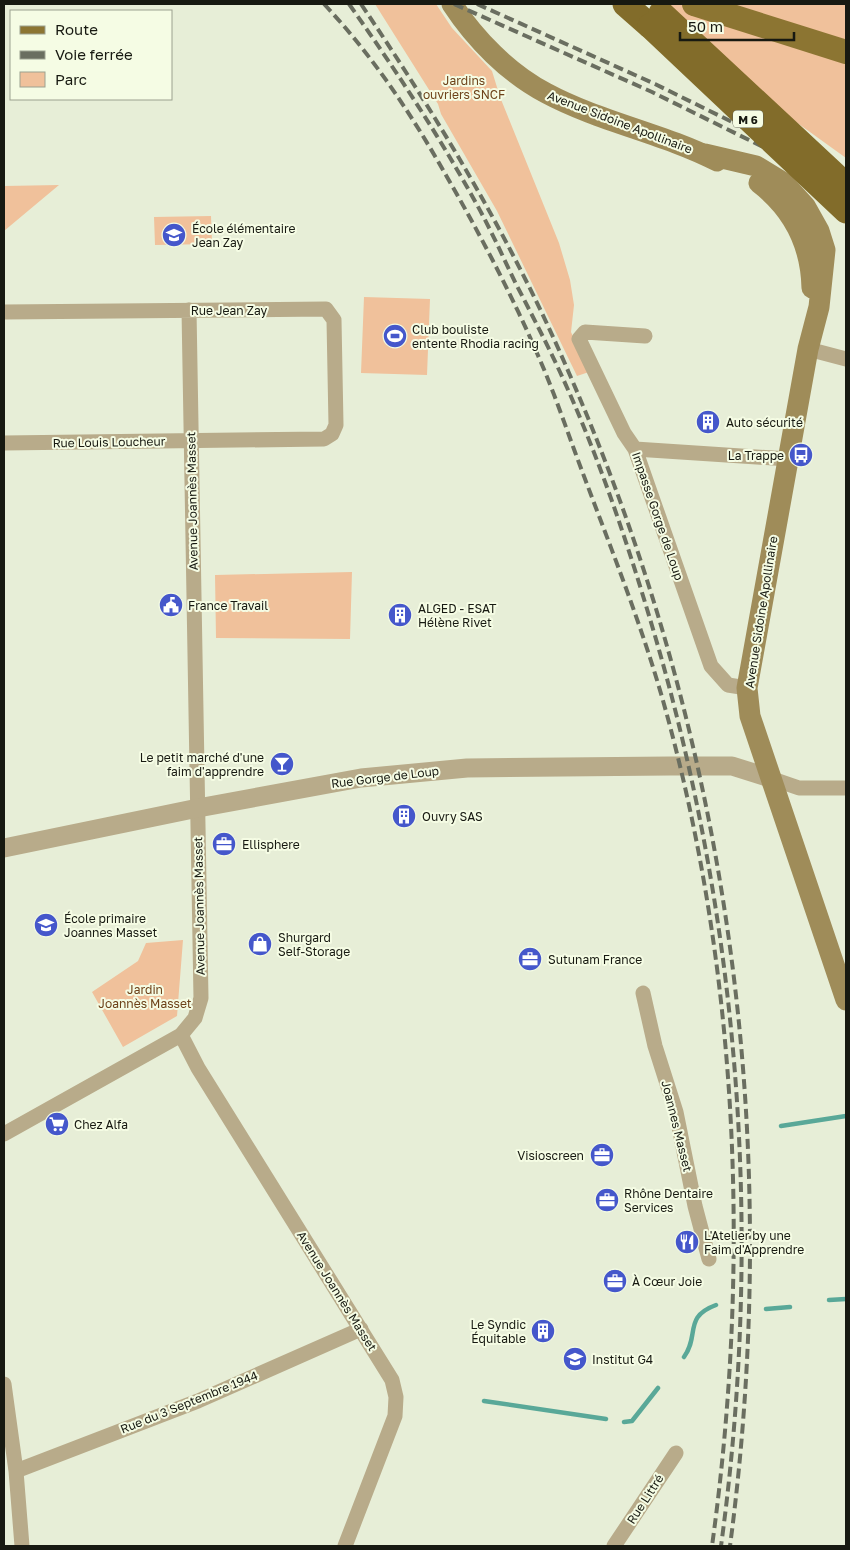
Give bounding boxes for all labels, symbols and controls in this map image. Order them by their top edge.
legend [10,10,172,100]
scale bar [680,10,794,42]
text: 50 m [688,17,723,35]
text: Route [55,20,98,38]
text: Voie ferrée [55,45,133,63]
text: Parc [55,70,87,88]
park label: Jardins ouvriers SNCF [423,73,505,102]
street label: Avenue Sidoine Apollinaire [546,87,695,157]
road number: M 6 [733,110,763,128]
place label: École élémentaire Jean Zay [192,221,295,250]
school or university icon: École élémentaire Jean Zay [161,222,187,248]
street label: Rue Jean Zay [191,303,267,318]
place label: Club bouliste entente Rhodia racing [412,322,539,351]
sports icon: Club bouliste entente Rhodia racing [382,323,408,349]
building icon: Auto sécurité [695,409,721,435]
place label: Auto sécurité [726,415,803,430]
street label: Avenue Joannès Masset [183,431,201,570]
street label: Rue Louis Loucheur [52,434,166,450]
bus stop icon: La Trappe [788,442,814,468]
place label: La Trappe [728,448,784,463]
street label: Impasse Gorge de Loup [629,450,687,582]
street label: Avenue Sidoine Apollinaire [742,535,780,689]
public building icon: France Travail [158,592,184,618]
place label: France Travail [188,598,268,613]
place label: ALGED - ESAT Hélène Rivet [418,601,497,630]
building icon: ALGED - ESAT Hélène Rivet [387,602,413,628]
place label: Le petit marché d'une faim d'apprendre [140,750,264,779]
bar icon: Le petit marché d'une faim d'apprendre [269,751,295,777]
street label: Rue Gorge de Loup [330,763,440,791]
building icon: Ouvry SAS [391,803,417,829]
place label: Ouvry SAS [422,809,483,824]
office icon: Ellisphere [211,831,237,857]
street label: Avenue Joannès Masset [190,836,208,975]
place label: Ellisphere [242,837,300,852]
place label: École primaire Joannes Masset [64,911,158,940]
school or university icon: École primaire Joannes Masset [33,912,59,938]
place label: Shurgard Self-Storage [278,930,350,959]
shop icon: Shurgard Self-Storage [247,931,273,957]
office icon: Sutunam France [517,946,543,972]
place label: Sutunam France [548,952,642,967]
park label: Jardin Joannès Masset [98,982,192,1011]
street label: Joannes Masset [658,1079,696,1173]
supermarket icon: Chez Alfa [44,1111,70,1137]
place label: Chez Alfa [74,1117,128,1132]
office icon: Visioscreen [589,1142,615,1168]
place label: Visioscreen [517,1148,584,1163]
place label: Rhône Dentaire Services [624,1186,713,1215]
office icon: Rhône Dentaire Services [594,1187,620,1213]
street label: Avenue Joannès Masset [294,1228,380,1354]
place label: L'Atelier by une Faim d'Apprendre [704,1228,804,1257]
restaurant icon: L'Atelier by une Faim d'Apprendre [674,1229,700,1255]
office icon: À Cœur Joie [602,1268,628,1294]
place label: À Cœur Joie [632,1274,702,1289]
place label: Le Syndic Équitable [471,1317,526,1346]
building icon: Le Syndic Équitable [530,1318,556,1344]
school or university icon: Institut G4 [562,1346,588,1372]
place label: Institut G4 [592,1352,653,1367]
street label: Rue du 3 Septembre 1944 [118,1368,260,1436]
street label: Rue Littré [623,1471,667,1527]

